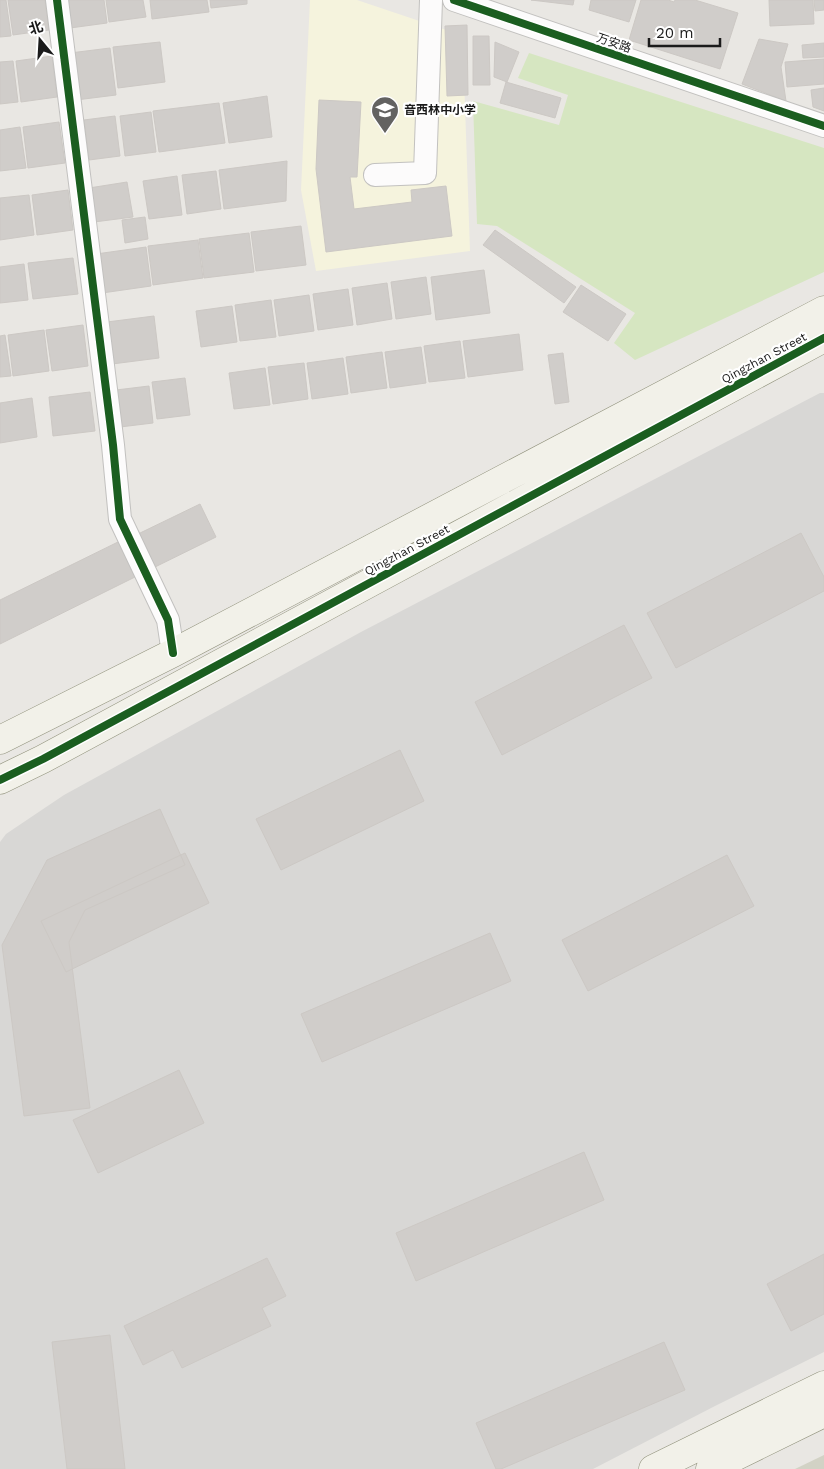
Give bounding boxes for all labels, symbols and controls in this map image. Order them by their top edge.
north arrow [15,15,65,65]
scale bar [649,15,720,47]
text: 北 [27,18,45,37]
text: 20 m [656,24,694,42]
street label: 万安路 [595,31,633,55]
school or university icon: 音西林中小学 [370,95,400,134]
place label: 音西林中小学 [404,103,476,117]
street label: Qingzhan Street [719,330,809,386]
street label: Qingzhan Street [362,522,452,578]

